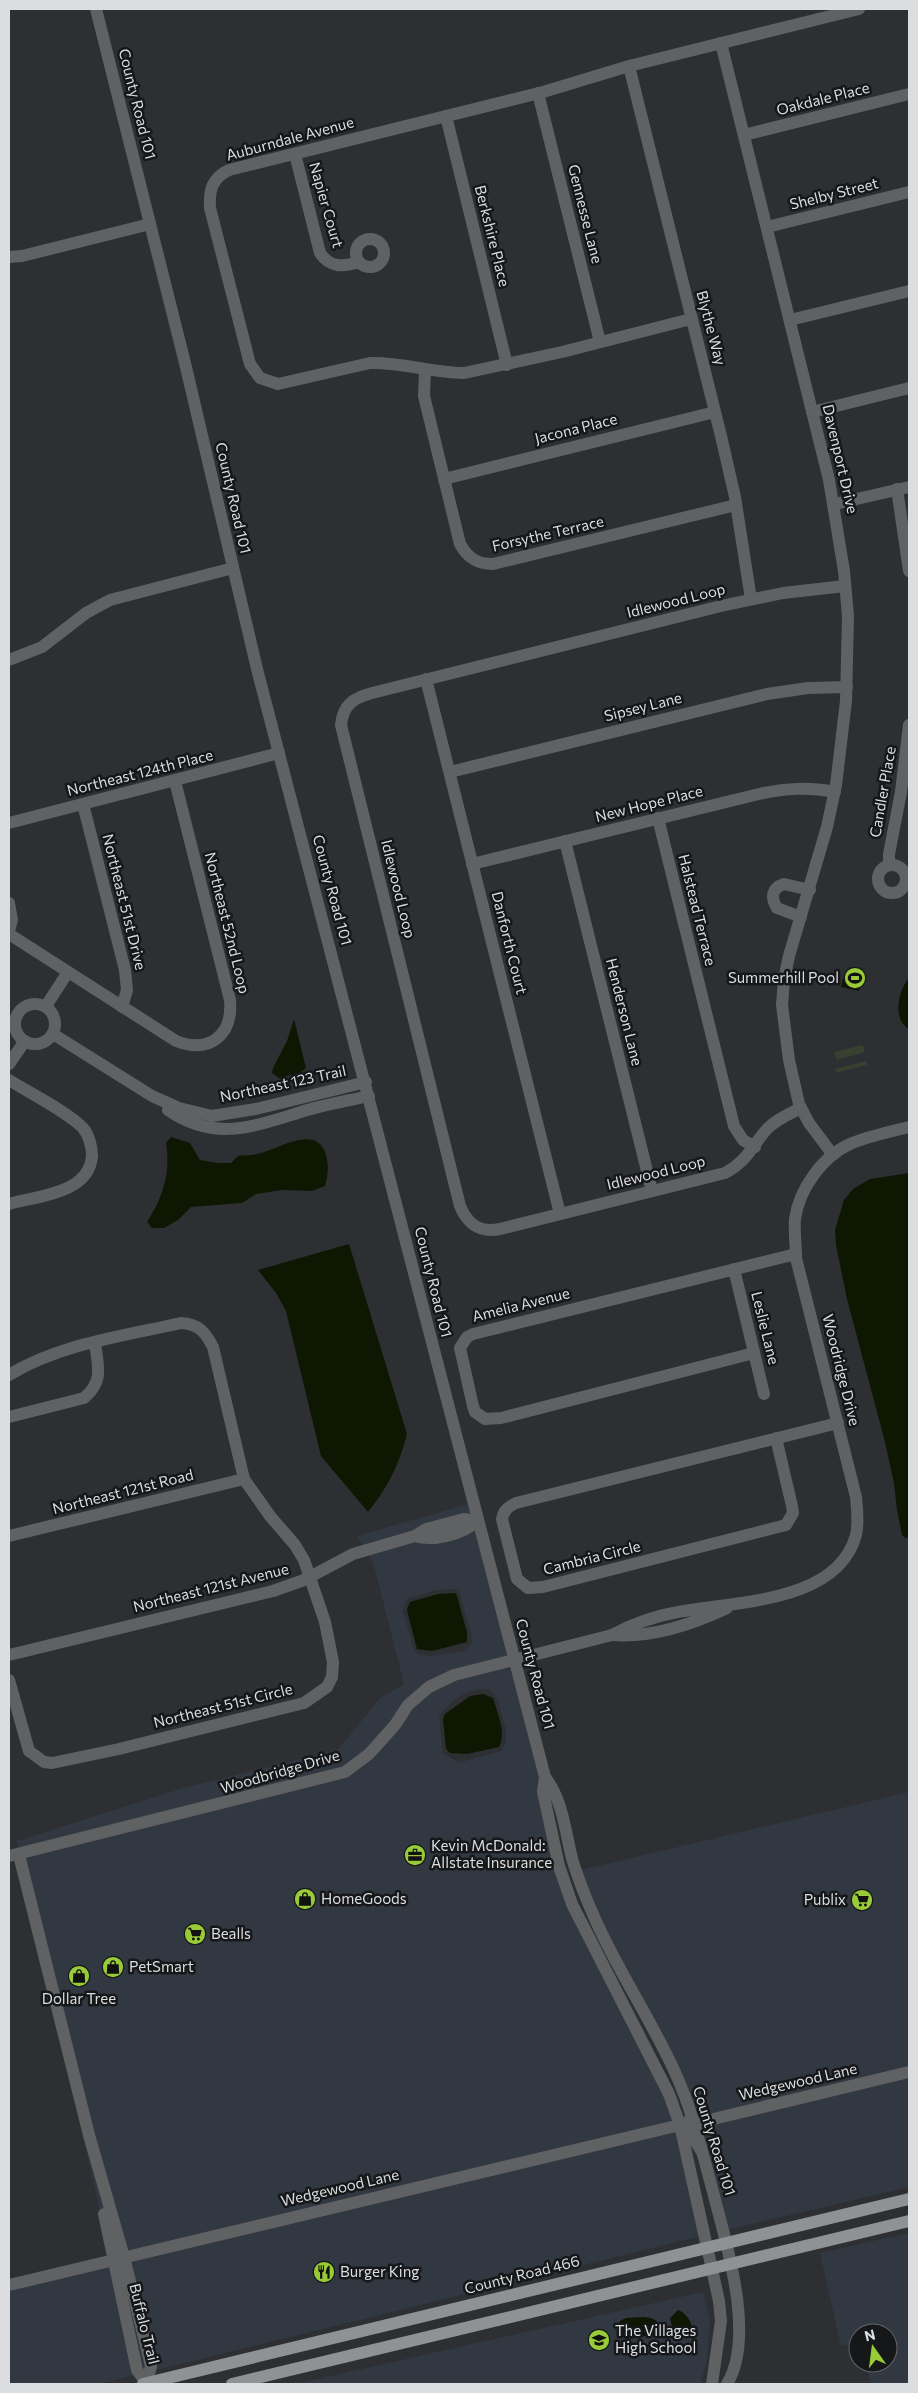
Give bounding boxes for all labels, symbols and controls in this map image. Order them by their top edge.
street label: County Road 101 [116,47,160,161]
street label: Oakdale Place [774,78,871,118]
street label: Auburndale Avenue [224,112,356,164]
street label: Napier Court [306,160,348,250]
street label: Gennesse Lane [565,162,607,265]
street label: Shelby Street [788,173,880,213]
street label: Berkshire Place [472,183,514,288]
street label: Blythe Way [693,288,731,367]
street label: Davenport Drive [820,402,862,515]
street label: Jacona Place [533,409,619,447]
street label: County Road 101 [212,440,256,555]
street label: Forsythe Terrace [490,511,606,555]
street label: Idlewood Loop [625,579,727,621]
street label: Sipsey Lane [602,688,684,724]
street label: Northeast 124th Place [65,745,215,799]
street label: Candler Place [865,745,899,839]
street label: New Hope Place [593,781,704,825]
street label: Northeast 51st Drive [99,832,151,972]
street label: County Road 101 [310,833,356,947]
street label: Idlewood Loop [378,838,420,940]
street label: Northeast 52nd Loop [202,850,254,995]
street label: Halstead Terrace [675,852,721,968]
street label: Danforth Court [488,889,531,996]
street label: Henderson Lane [603,956,647,1068]
sports icon: Summerhill Pool [843,966,867,990]
place label: Summerhill Pool [728,968,839,986]
street label: Northeast 123 Trail [218,1061,347,1105]
street label: Idlewood Loop [605,1151,707,1193]
street label: County Road 101 [412,1225,456,1339]
street label: Amelia Avenue [470,1283,571,1325]
street label: Leslie Lane [748,1289,784,1366]
street label: Woodridge Drive [819,1312,865,1427]
street label: Northeast 121st Road [50,1465,195,1517]
street label: Cambria Circle [541,1536,642,1578]
street label: Northeast 121st Avenue [131,1559,290,1615]
street label: County Road 101 [513,1617,559,1731]
street label: Northeast 51st Circle [151,1679,294,1731]
street label: Woodbridge Drive [218,1745,342,1797]
place label: Kevin McDonald: Allstate Insurance [431,1836,552,1871]
office icon: Kevin McDonald: Allstate Insurance [403,1843,427,1867]
shop icon: HomeGoods [293,1887,317,1911]
supermarket icon: Publix [850,1888,874,1912]
place label: HomeGoods [321,1889,407,1907]
place label: Publix [804,1890,846,1908]
supermarket icon: Bealls [183,1922,207,1946]
place label: Bealls [211,1924,251,1942]
shop icon: PetSmart [101,1955,125,1979]
place label: PetSmart [129,1957,194,1975]
shop icon: Dollar Tree [67,1964,91,1988]
place label: Dollar Tree [42,1989,116,2007]
street label: Wedgewood Lane [737,2059,859,2103]
street label: County Road 101 [690,2084,740,2198]
street label: Wedgewood Lane [279,2165,401,2209]
street label: County Road 466 [462,2251,581,2297]
restaurant icon: Burger King [312,2260,336,2284]
place label: Burger King [340,2262,419,2280]
street label: Buffalo Trail [126,2281,164,2366]
place label: The Villages High School [615,2321,697,2356]
north arrow [848,2323,898,2373]
text: N [863,2325,877,2344]
school or university icon: The Villages High School [587,2328,611,2352]

